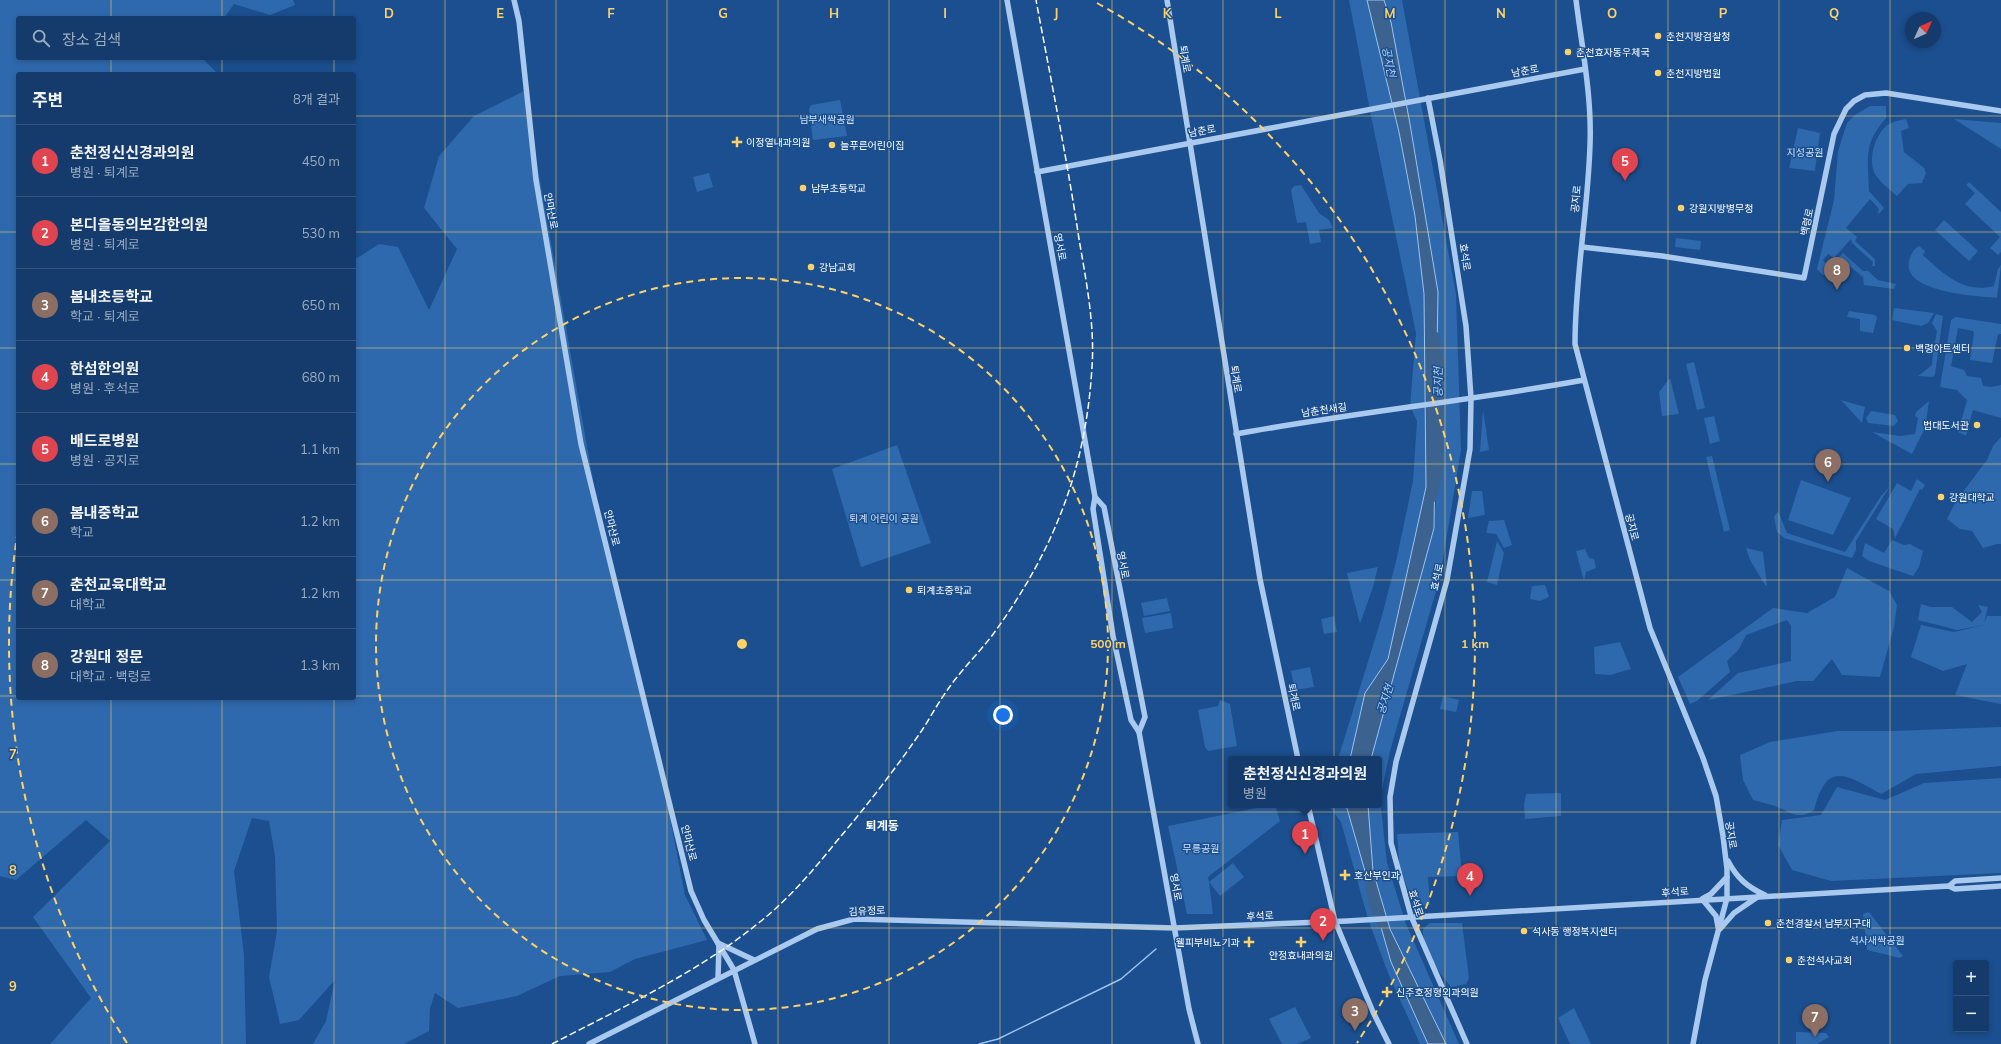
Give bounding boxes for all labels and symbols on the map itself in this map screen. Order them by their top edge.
text: D [384,5,394,21]
text: E [496,5,504,21]
text: F [607,5,615,21]
text: G [718,5,728,21]
text: H [829,5,839,21]
text: I [943,5,947,21]
text: J [1054,5,1058,21]
text: K [1163,5,1173,21]
text: L [1274,5,1282,21]
text: M [1384,5,1396,21]
text: N [1496,5,1506,21]
text: O [1607,5,1617,21]
text: P [1719,5,1728,21]
text: Q [1829,5,1839,21]
north arrow [1905,12,1941,48]
place label: 춘천지방검찰청 [1666,30,1730,43]
marker: 춘천지방검찰청 [1653,31,1663,41]
street label: 퇴계로 [1176,44,1194,74]
water label: 공지천 [1379,46,1399,80]
place label: 춘천효자동우체국 [1576,46,1650,59]
marker: 춘천효자동우체국 [1563,47,1573,57]
street label: 남춘로 [1510,62,1540,80]
place label: 춘천지방법원 [1666,67,1721,80]
marker: 춘천지방법원 [1653,68,1663,78]
park label: 남부새싹공원 [799,113,855,126]
street label: 남춘로 [1187,122,1217,140]
marker: 이정열내과의원 [731,136,743,148]
place label: 이정열내과의원 [746,136,810,149]
place label: 늘푸른어린이집 [840,139,904,152]
marker: 늘푸른어린이집 [827,140,837,150]
park label: 지성공원 [1787,146,1823,159]
pin: 5 [1612,148,1638,181]
place label: 남부초등학교 [811,182,866,195]
marker: 남부초등학교 [798,183,808,193]
street label: 공지로 [1568,185,1584,213]
street label: 안마산로 [541,192,561,230]
place label: 강원지방병무청 [1689,202,1753,215]
marker: 강원지방병무청 [1676,203,1686,213]
street label: 백령로 [1798,207,1816,237]
street label: 영서로 [1051,232,1069,262]
street label: 효석로 [1456,242,1474,272]
pin: 8 [1824,257,1850,290]
place label: 강남교회 [819,261,856,274]
marker: 강남교회 [806,262,816,272]
place label: 백령아트센터 [1915,342,1970,355]
marker: 백령아트센터 [1902,343,1912,353]
street label: 퇴계로 [1227,364,1245,394]
water label: 공지천 [1431,365,1445,397]
street label: 남춘천새길 [1300,400,1348,420]
place label: 법대도서관 [1923,419,1970,432]
marker: 법대도서관 [1972,420,1982,430]
pin: 6 [1815,449,1841,482]
place label: 강원대학교 [1949,491,1995,504]
marker: 강원대학교 [1936,492,1946,502]
street label: 안마산로 [601,509,623,547]
park label: 퇴계 어린이 공원 [849,512,919,525]
street label: 공지로 [1622,512,1642,542]
street label: 영서로 [1114,550,1132,580]
street label: 효석로 [1428,562,1446,592]
place label: 퇴계초중학교 [917,584,972,597]
marker: 퇴계초중학교 [904,585,914,595]
text: 500 m [1090,636,1126,651]
text: 1 km [1461,636,1489,651]
centre of rings [735,637,749,651]
water label: 공지천 [1374,681,1397,716]
street label: 퇴계로 [1285,682,1303,712]
your location [993,705,1013,725]
text: 7 [9,746,17,762]
district label: 퇴계동 [865,818,899,833]
street label: 공지로 [1722,820,1740,850]
pin: 1 [1292,821,1318,854]
street label: 안마산로 [678,824,700,862]
park label: 무릉공원 [1183,842,1219,855]
text: 8 [9,862,17,878]
pin: 4 [1457,863,1483,896]
marker: 호산부인과 [1339,869,1351,881]
place label: 호산부인과 [1354,869,1400,882]
street label: 영서로 [1167,872,1185,902]
street label: 후석로 [1661,885,1689,899]
street label: 효석로 [1406,888,1426,918]
street label: 김유정로 [848,904,886,918]
pin: 2 [1310,908,1336,941]
street label: 후석로 [1246,909,1274,923]
place label: 춘천경찰서 남부지구대 [1776,917,1871,930]
marker: 춘천경찰서 남부지구대 [1763,918,1773,928]
place label: 석사동 행정복지센터 [1532,925,1617,938]
marker: 석사동 행정복지센터 [1519,926,1529,936]
park label: 석사새싹공원 [1849,934,1905,947]
place label: 웰피부비뇨기과 [1176,936,1240,949]
marker: 웰피부비뇨기과 [1243,936,1255,948]
marker: 안정효내과의원 [1295,936,1307,948]
place label: 안정효내과의원 [1269,949,1333,962]
place label: 춘천석사교회 [1797,954,1852,967]
marker: 춘천석사교회 [1784,955,1794,965]
text: 9 [9,978,17,994]
marker: 신주호정형외과의원 [1381,986,1393,998]
place label: 신주호정형외과의원 [1396,986,1479,999]
pin: 3 [1342,998,1368,1031]
pin: 7 [1802,1004,1828,1037]

